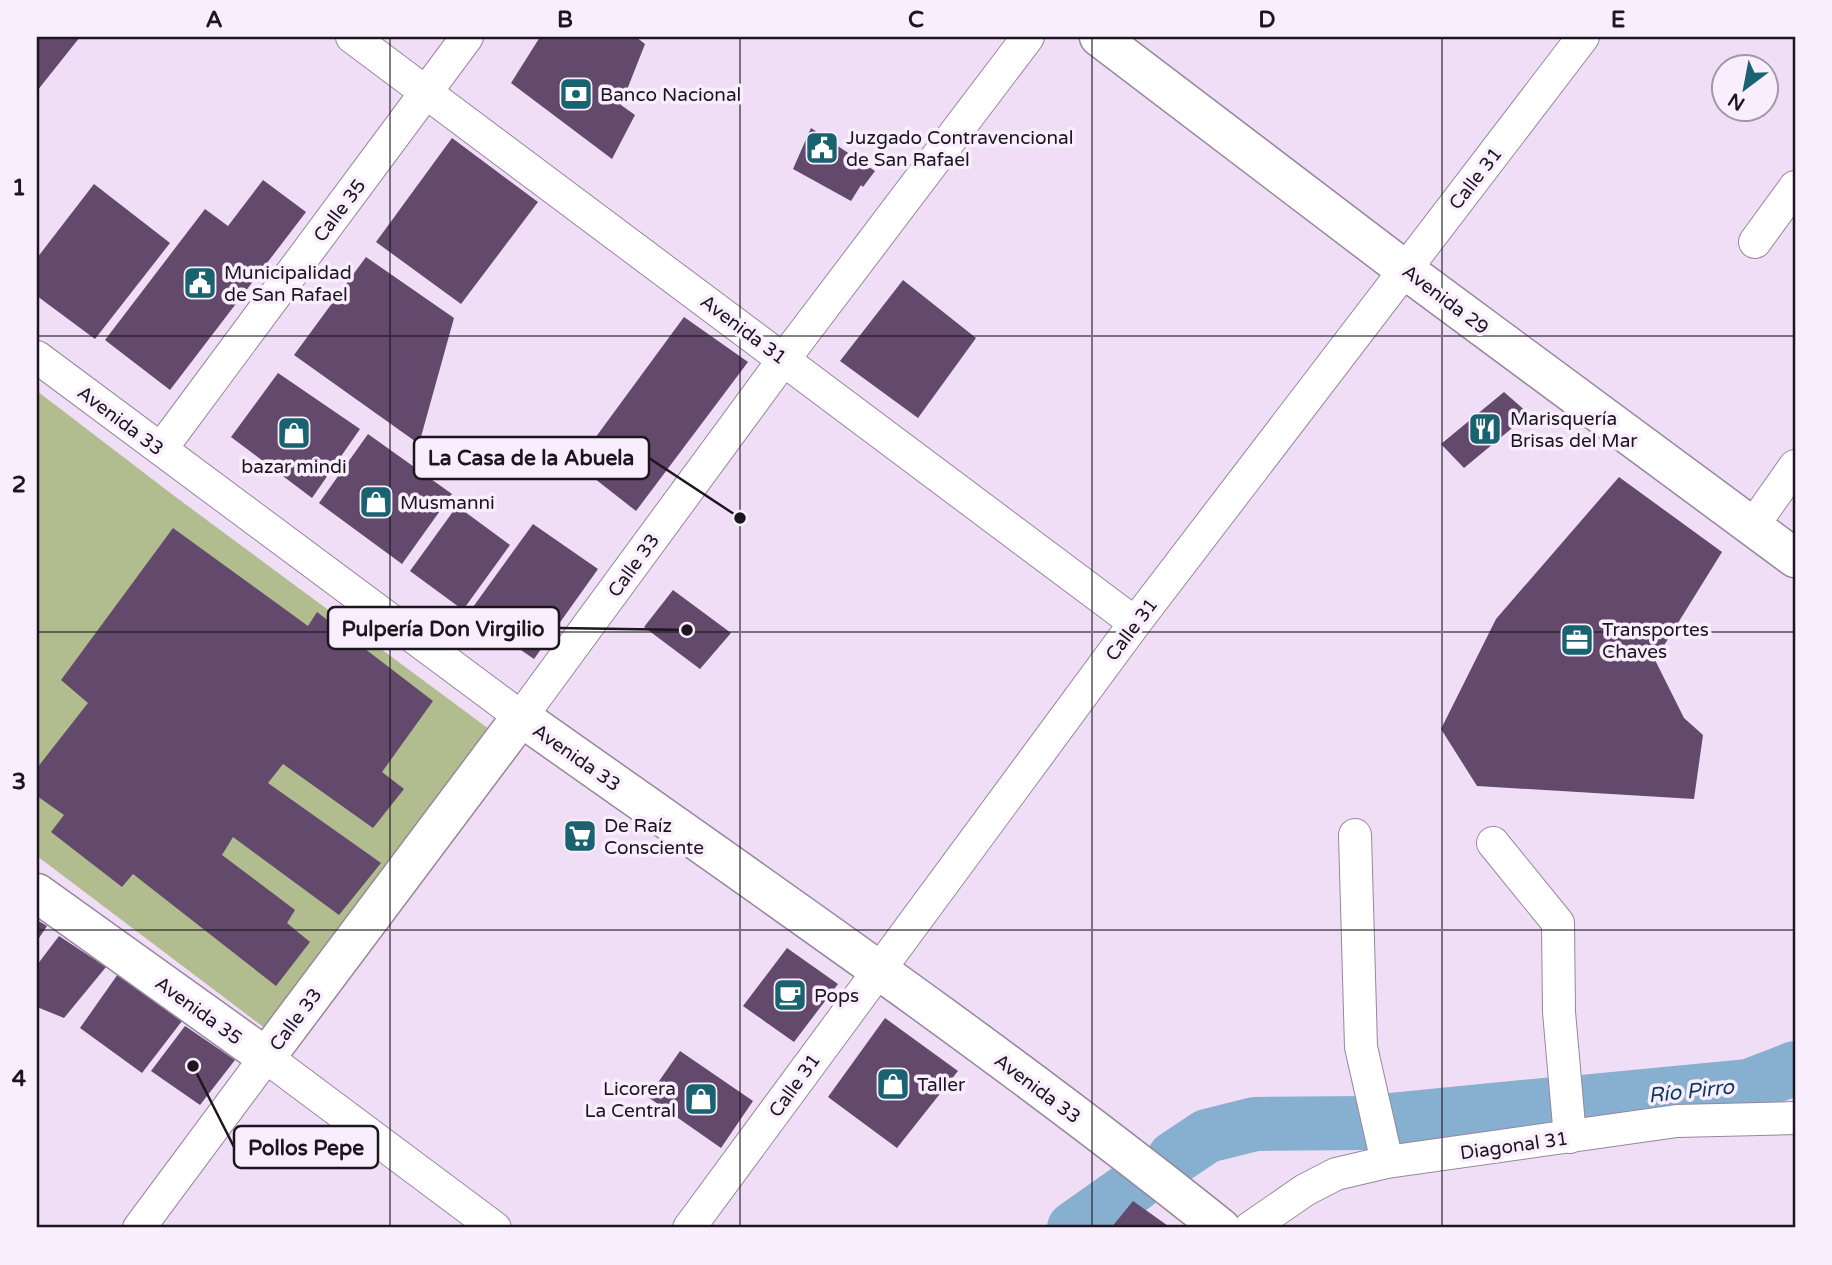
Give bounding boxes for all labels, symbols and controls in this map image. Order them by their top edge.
text: A [205,6,223,34]
text: B [557,6,573,34]
text: C [908,6,924,34]
text: D [1258,6,1276,34]
text: E [1611,6,1625,34]
north arrow [1710,52,1780,122]
bank icon: Banco Nacional [557,75,595,113]
place label: Banco Nacional [600,84,741,106]
text: N [1724,88,1749,115]
place label: Juzgado Contravencional de San Rafael [846,127,1074,171]
public building icon: Juzgado Contravencional de San Rafael [803,129,841,167]
street label: Calle 31 [1445,143,1507,214]
text: 1 [12,174,26,202]
street label: Calle 35 [309,175,371,246]
street label: Avenida 29 [1398,260,1493,339]
place label: Municipalidad de San Rafael [224,262,352,306]
public building icon: Municipalidad de San Rafael [181,264,219,302]
street label: Avenida 31 [696,290,791,369]
street label: Avenida 33 [73,381,168,460]
place label: Marisquería Brisas del Mar [1510,408,1638,452]
restaurant icon: Marisquería Brisas del Mar [1466,410,1504,448]
shop icon: bazar mindi [275,414,313,452]
callout: La Casa de la Abuela [414,437,649,479]
text: La Casa de la Abuela [428,446,634,471]
place label: bazar mindi [241,456,347,478]
text: 2 [12,471,26,499]
shop icon: Musmanni [357,483,395,521]
place label: Musmanni [400,492,495,514]
street label: Calle 33 [603,530,664,602]
street label: Calle 31 [1101,594,1163,665]
callout: Pulpería Don Virgilio [328,607,559,649]
text: Pulpería Don Virgilio [341,617,545,642]
place label: Transportes Chaves [1602,619,1709,663]
office icon: Transportes Chaves [1558,621,1596,659]
street label: Avenida 33 [528,720,624,796]
text: 3 [12,768,26,796]
place label: De Raíz Consciente [604,815,704,859]
supermarket icon: De Raíz Consciente [561,817,599,855]
street label: Avenida 35 [151,972,246,1050]
cafe icon: Pops [771,976,809,1014]
street label: Calle 33 [265,984,327,1055]
place label: Pops [814,985,859,1007]
street label: Avenida 33 [990,1049,1085,1128]
street label: Calle 31 [764,1050,825,1122]
text: 4 [12,1065,27,1093]
shop icon: Taller [874,1065,912,1103]
place label: Taller [917,1074,966,1096]
water label: Río Pirro [1647,1074,1736,1108]
place label: Licorera La Central [584,1078,676,1122]
shop icon: Licorera La Central [682,1080,720,1118]
callout: Pollos Pepe [234,1126,378,1168]
street label: Diagonal 31 [1459,1128,1570,1164]
text: Pollos Pepe [248,1136,364,1161]

